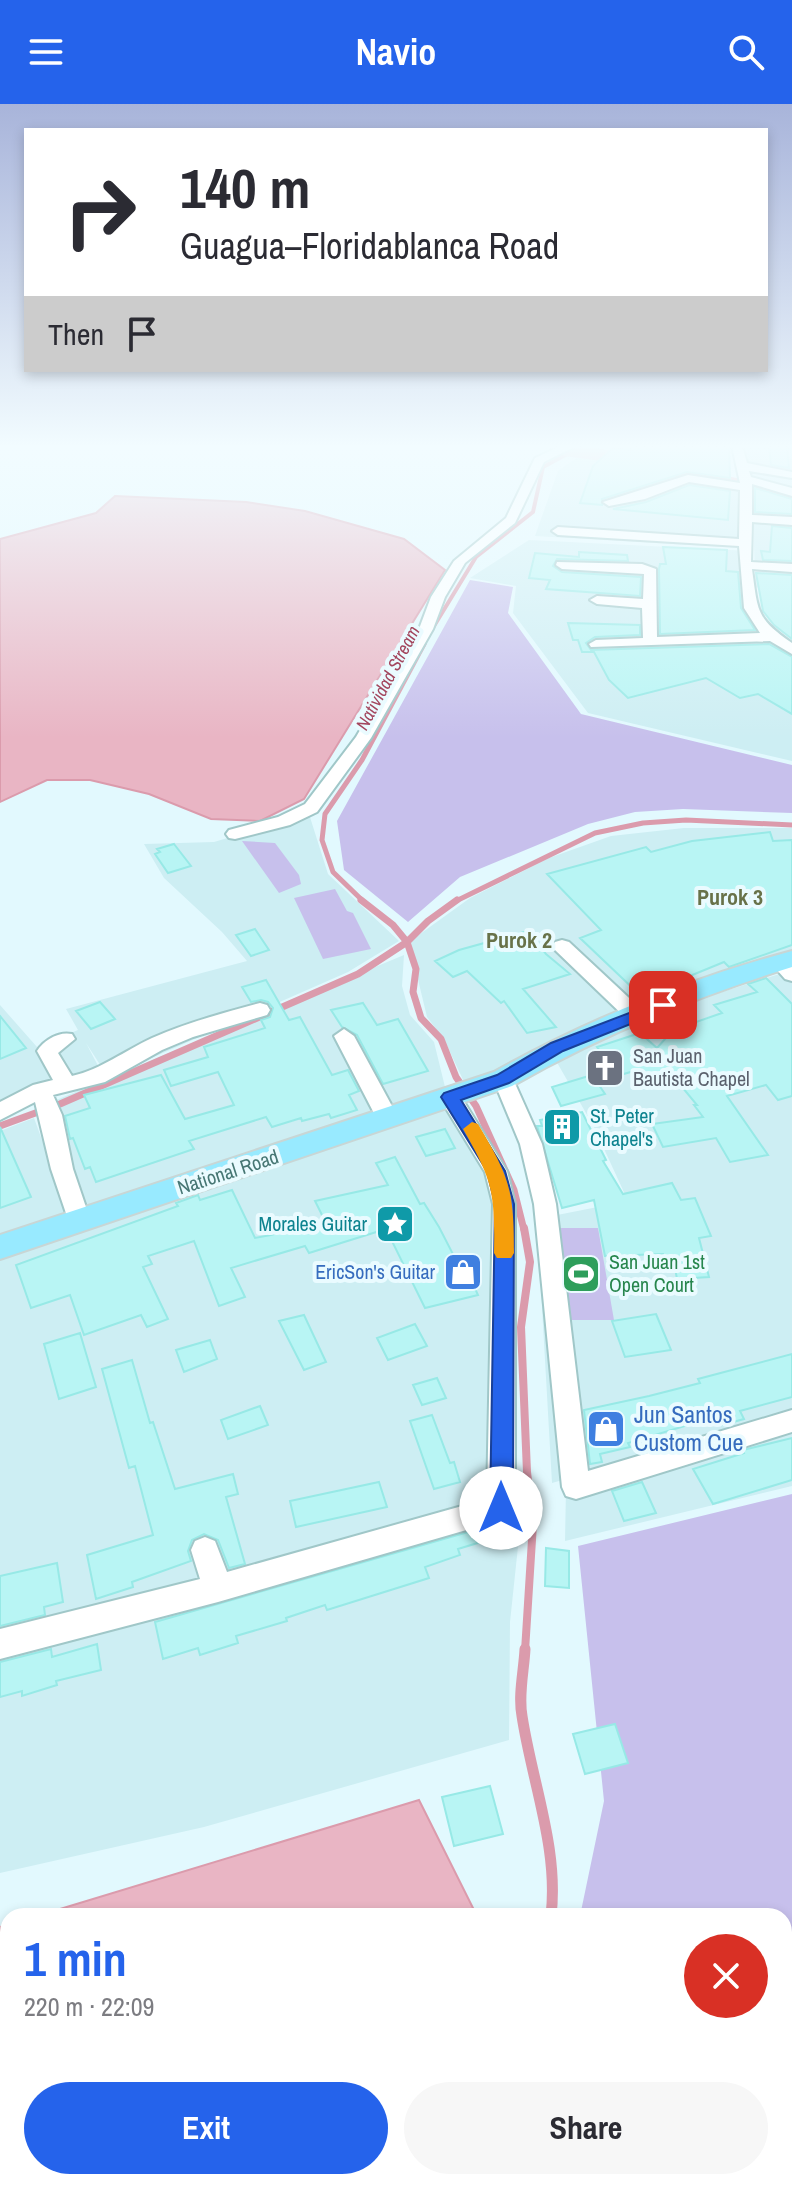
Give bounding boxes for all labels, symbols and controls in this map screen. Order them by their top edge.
text: Navio [356,28,436,76]
icon: menu [24,30,68,74]
icon: search [724,30,768,74]
text: 140 m [180,150,310,225]
icon: right [48,160,152,264]
text: Guagua–Floridablanca Road [180,222,559,270]
icon: arrive [120,312,164,356]
text: Then [48,314,104,354]
water label: Natividad Stream [350,621,426,734]
district label: Purok 3 [697,882,763,912]
district label: Purok 2 [486,925,552,955]
pin [629,971,697,1039]
icon: arrive [641,983,685,1027]
place label: San Juan Bautista Chapel [633,1042,750,1092]
church icon: San Juan Bautista Chapel [584,1047,626,1089]
place label: St. Peter Chapel's [590,1102,654,1152]
building icon: St. Peter Chapel's [541,1106,583,1148]
street label: National Road [174,1142,282,1201]
place icon: Morales Guitar [374,1203,416,1245]
place label: Morales Guitar [259,1210,368,1237]
place label: San Juan 1st Open Court [609,1248,705,1298]
shop icon: EricSon's Guitar [442,1251,484,1293]
sports icon: San Juan 1st Open Court [560,1253,602,1295]
place label: EricSon's Guitar [315,1258,436,1285]
place label: Jun Santos Custom Cue [634,1398,743,1458]
shop icon: Jun Santos Custom Cue [585,1408,627,1450]
position arrow [459,1466,543,1550]
text: 1 min [24,1926,127,1991]
button: close [684,1934,768,2018]
text: 220 m · 22:09 [24,1989,154,2024]
button: Exit [24,2082,388,2174]
button: Share [404,2082,768,2174]

